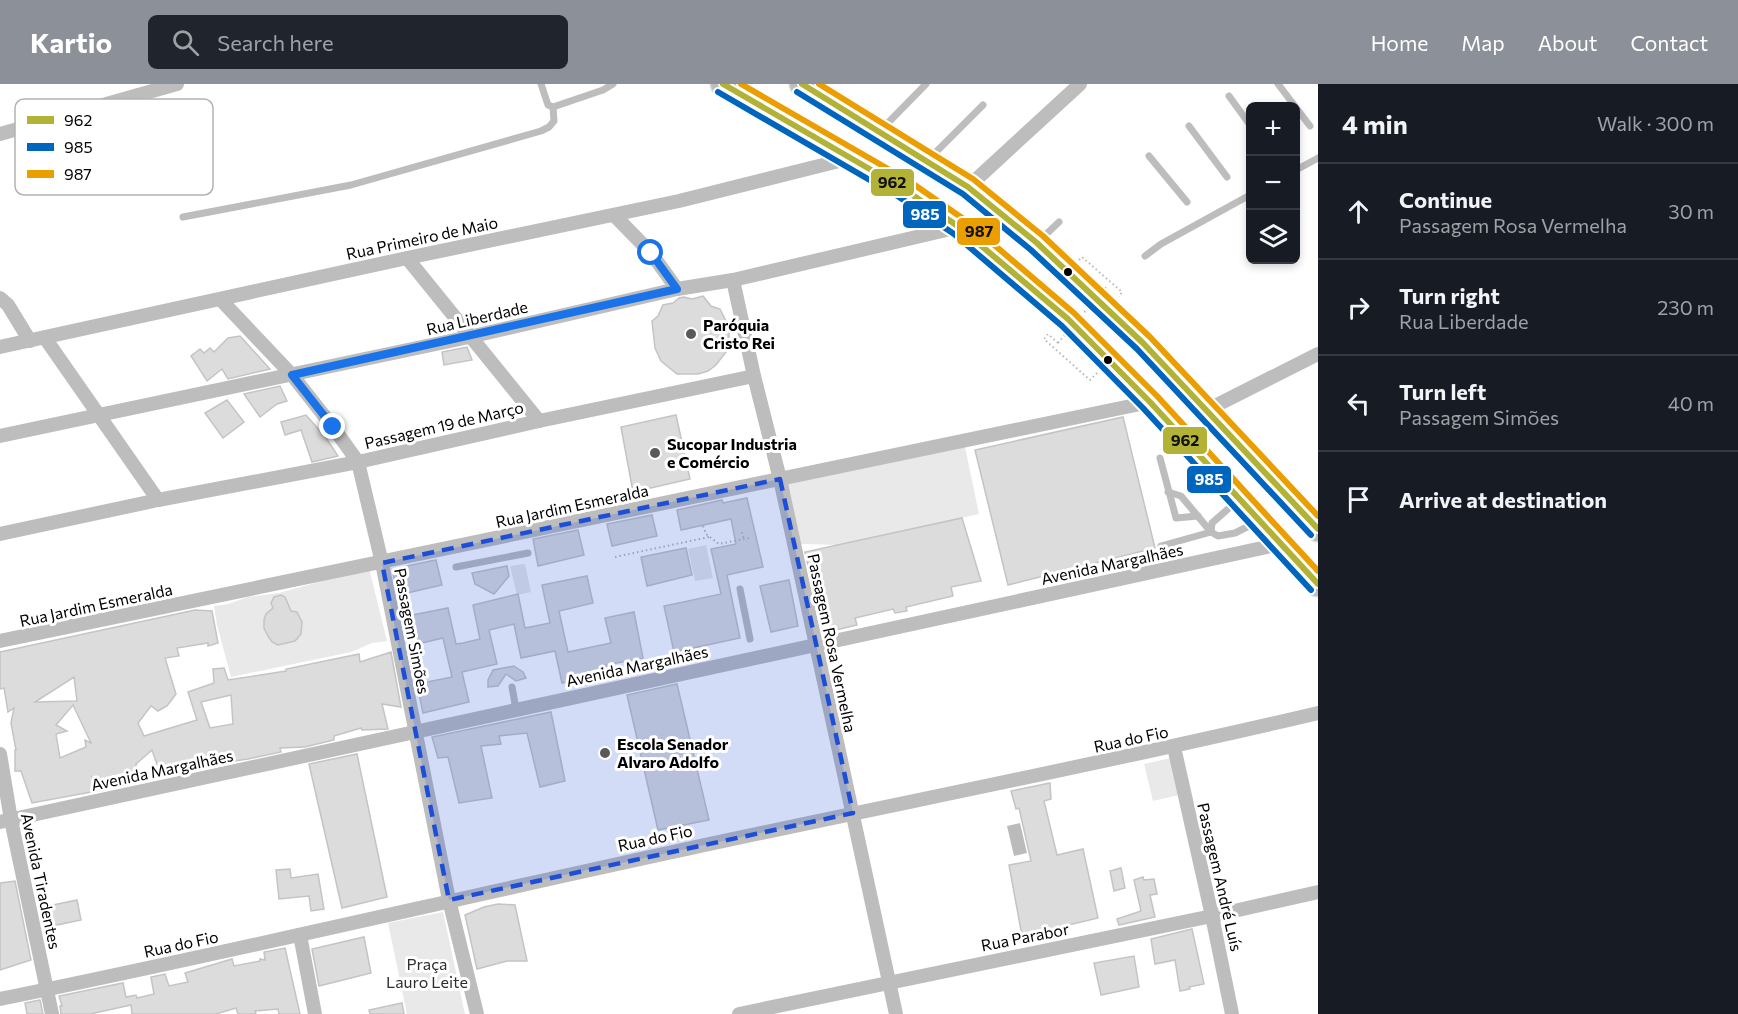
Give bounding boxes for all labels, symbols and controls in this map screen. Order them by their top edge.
search box [148,15,568,69]
text: Kartio [30,25,112,59]
icon: search [169,26,202,59]
text: Search here [217,29,334,56]
text: Home [1371,30,1428,55]
text: Map [1461,30,1505,55]
text: About [1538,30,1597,55]
text: Contact [1630,30,1708,55]
legend [15,99,213,195]
map controls [1246,102,1300,264]
button: + [1246,102,1300,156]
text: 4 min [1342,108,1408,139]
text: 962 [64,110,92,129]
text: Walk · 300 m [1597,111,1714,135]
text: 985 [64,137,93,156]
button: − [1246,156,1300,210]
text: 987 [64,164,92,183]
line badge: 962 [870,168,915,197]
text: 962 [878,172,906,191]
text: Continue [1399,186,1492,213]
icon: ahead [1342,195,1375,228]
text: 30 m [1668,199,1714,223]
line badge: 985 [902,200,947,229]
text: 985 [910,204,940,223]
button: layers [1246,210,1300,264]
street label: Rua Primeiro de Maio [344,212,500,263]
text: Passagem Rosa Vermelha [1399,213,1627,237]
line badge: 987 [956,217,1001,246]
text: 987 [965,221,993,240]
route start [637,239,663,265]
unlabelled marker [1062,266,1074,278]
text: Turn right [1399,282,1500,309]
icon: right [1342,291,1375,324]
text: 230 m [1657,295,1714,319]
street label: Rua Liberdade [424,297,529,338]
text: Rua Liberdade [1399,309,1528,333]
place label: Paróquia Cristo Rei [703,315,775,352]
marker: Paróquia Cristo Rei [684,327,698,341]
unlabelled marker [1102,354,1114,366]
text: Turn left [1399,378,1486,405]
icon: left [1342,387,1375,420]
text: 40 m [1668,391,1714,415]
street label: Passagem 19 de Março [362,397,525,452]
text: Passagem Simões [1399,405,1559,429]
route end [319,413,345,439]
line badge: 962 [1162,426,1208,455]
text: 962 [1171,430,1199,449]
place label: Sucopar Industria e Comércio [667,434,797,471]
marker: Sucopar Industria e Comércio [648,446,662,460]
line badge: 985 [1186,465,1232,494]
text: 985 [1194,469,1224,488]
street label: Rua Jardim Esmeralda [494,480,650,531]
icon: arrive [1342,483,1375,516]
text: Arrive at destination [1399,486,1607,513]
street label: Avenida Margalhães [1039,539,1185,588]
street label: Passagem Rosa Vermelha [804,552,861,734]
street label: Passagem Simões [391,566,434,696]
street label: Rua Jardim Esmeralda [18,579,174,630]
street label: Avenida Margalhães [564,641,710,690]
street label: Rua do Fio [1092,721,1170,756]
place label: Escola Senador Alvaro Adolfo [617,734,729,771]
street label: Avenida Margalhães [89,745,235,794]
marker: Escola Senador Alvaro Adolfo [598,746,612,760]
street label: Passagem André Luís [1194,801,1247,953]
street label: Avenida Tiradentes [18,811,65,951]
street label: Rua do Fio [616,820,694,855]
street label: Rua Parabor [979,919,1071,954]
street label: Rua do Fio [142,926,220,961]
park label: Praça Lauro Leite [386,954,468,991]

